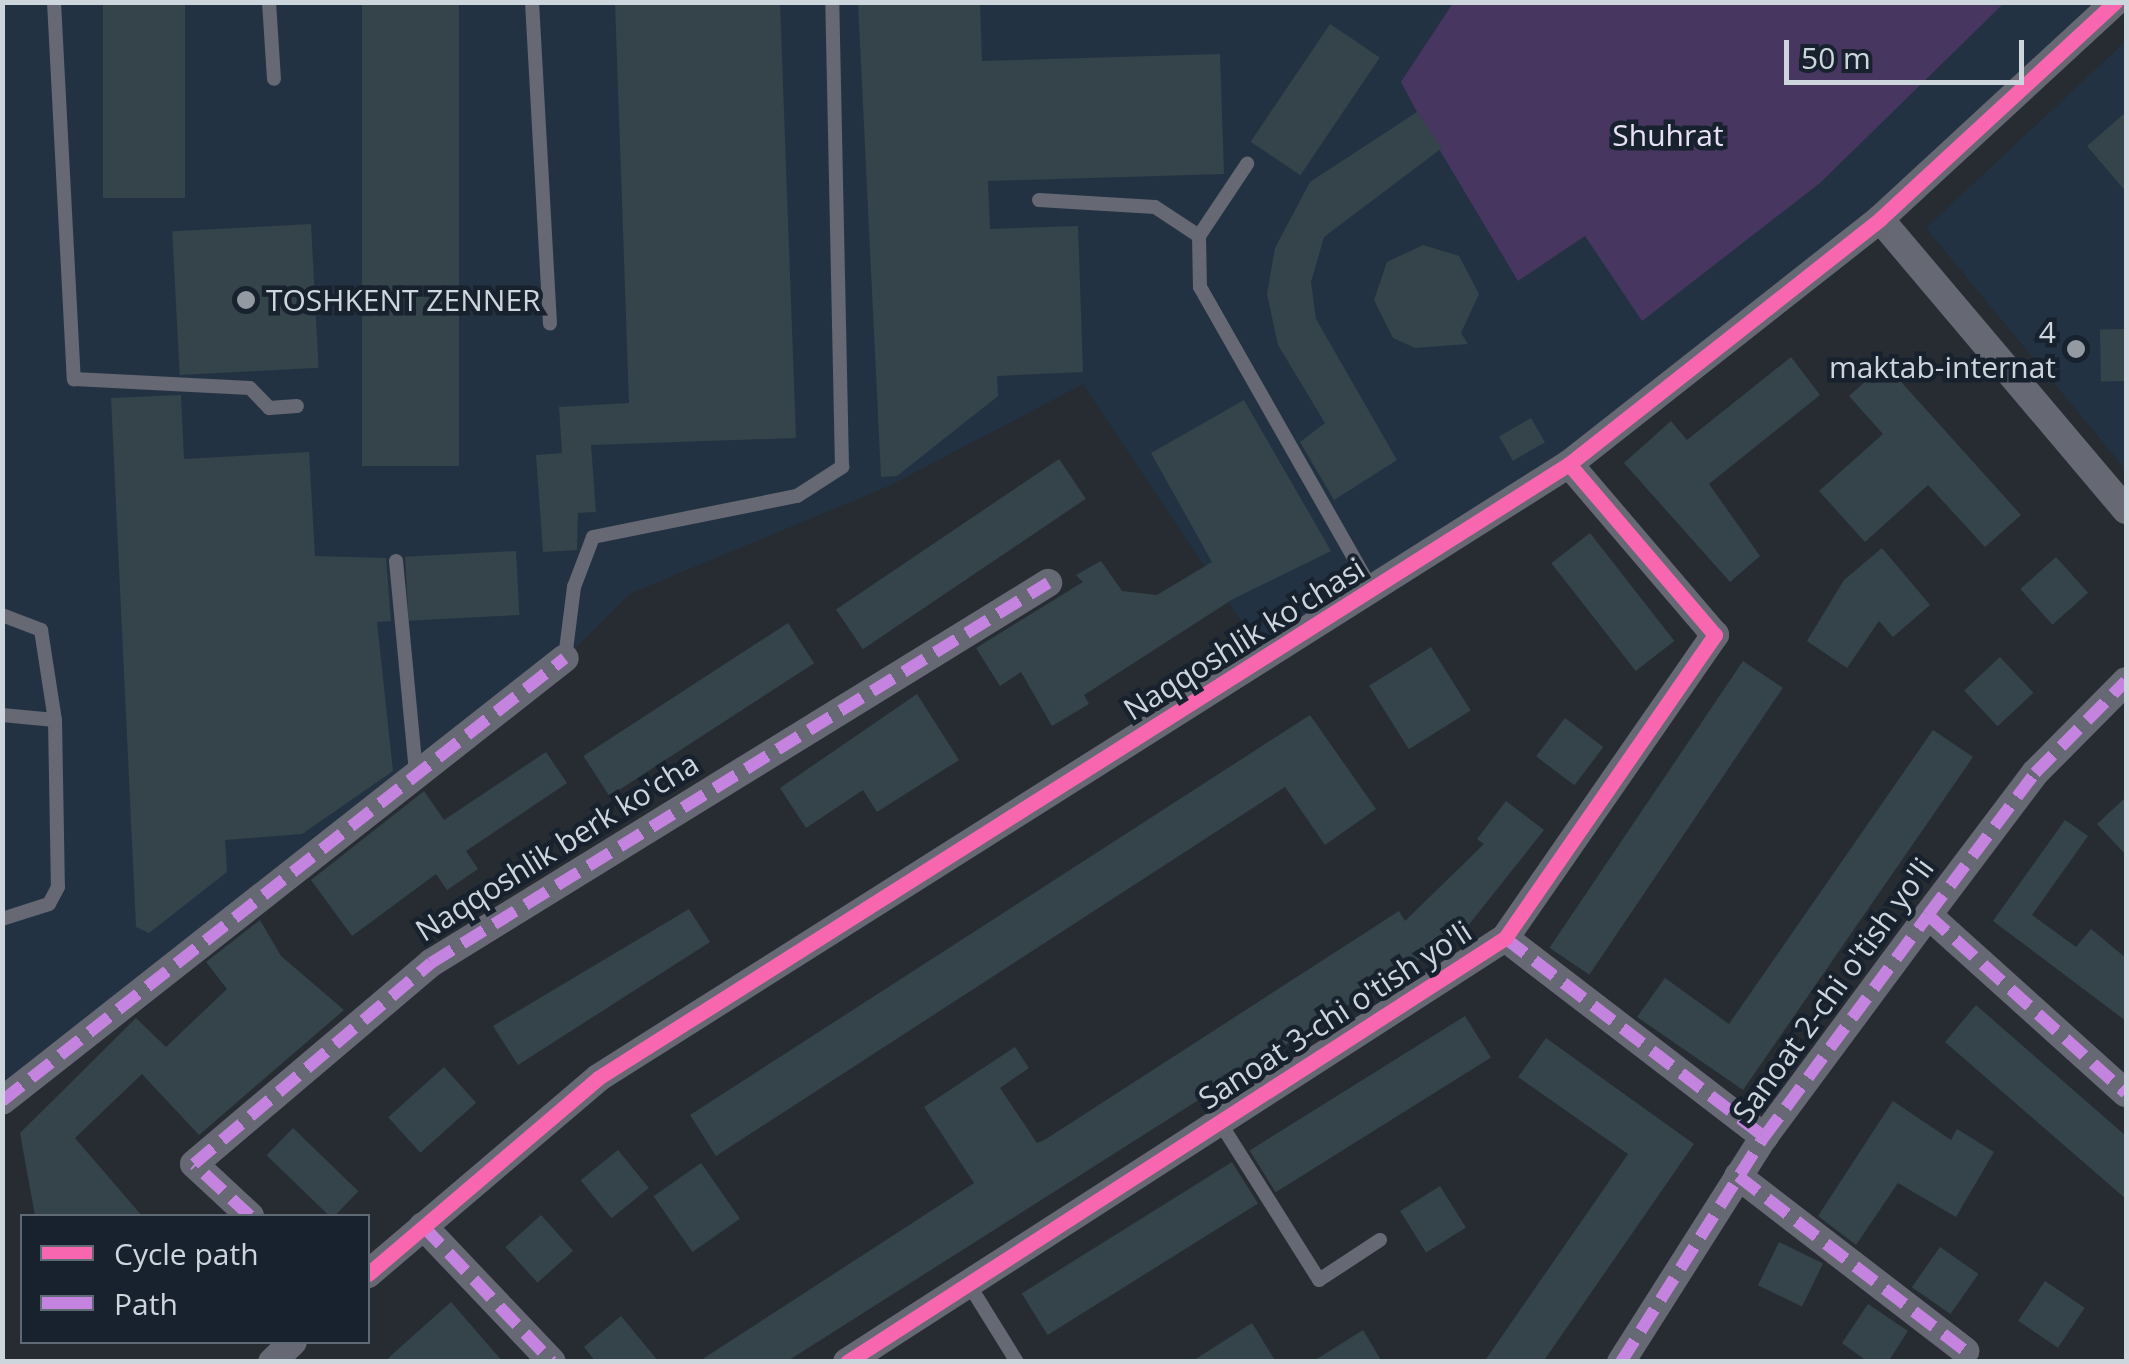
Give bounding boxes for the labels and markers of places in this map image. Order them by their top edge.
place label: TOSHKENT ZENNER [266,282,541,318]
marker: TOSHKENT ZENNER [235,289,257,311]
place label: 4 maktab-internat [1829,314,2056,384]
marker: 4 maktab-internat [2065,338,2087,360]

